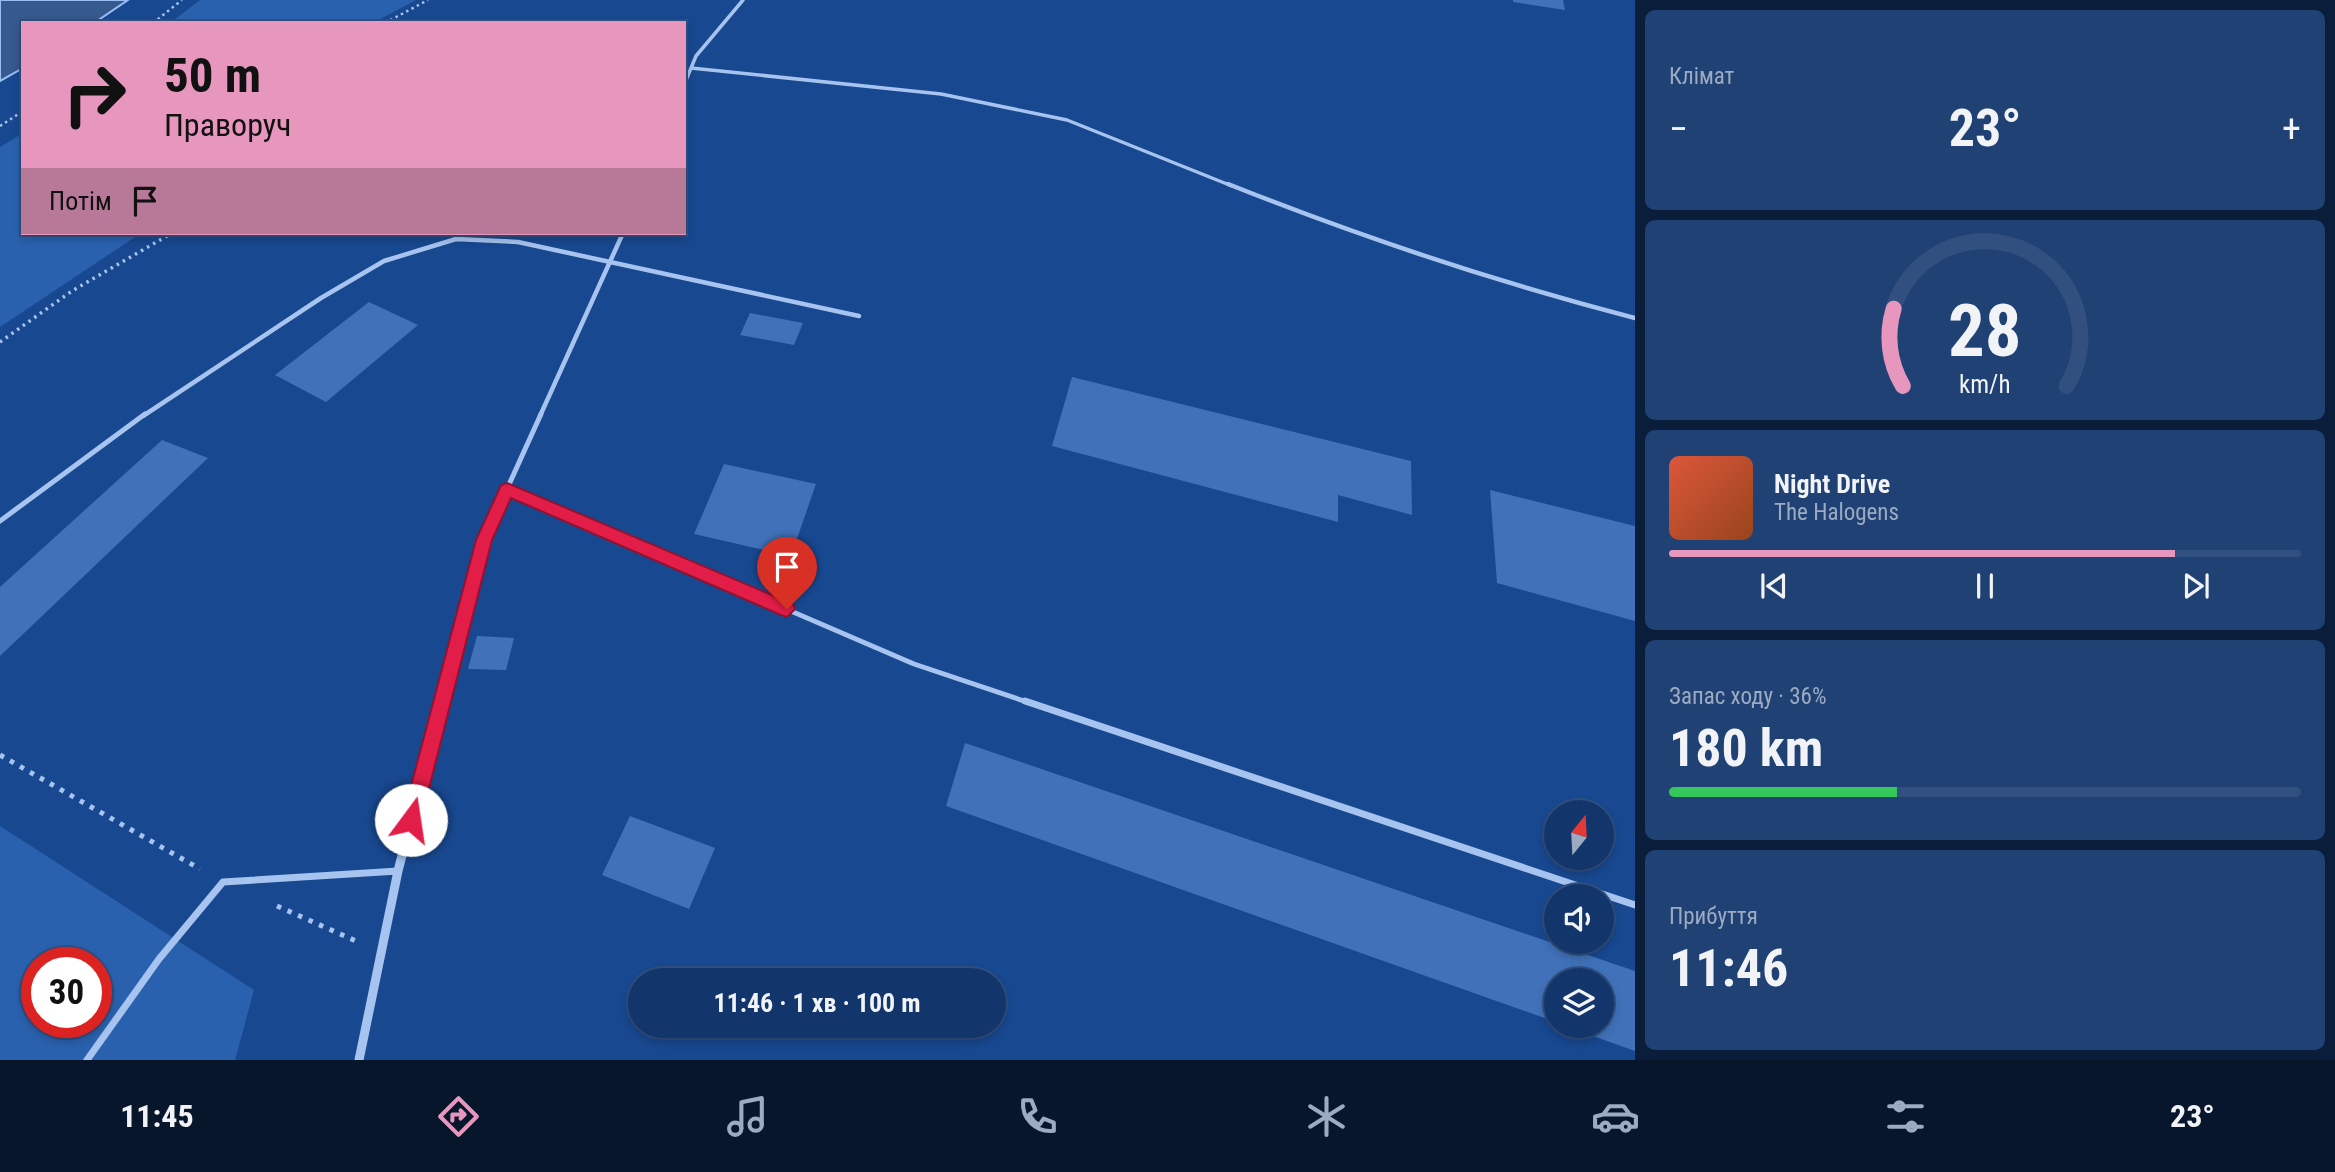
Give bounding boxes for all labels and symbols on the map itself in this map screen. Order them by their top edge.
pin [757,537,817,609]
position arrow [374,783,448,857]
north arrow [1544,800,1614,870]
speed limit sign: 30 [21,947,112,1038]

